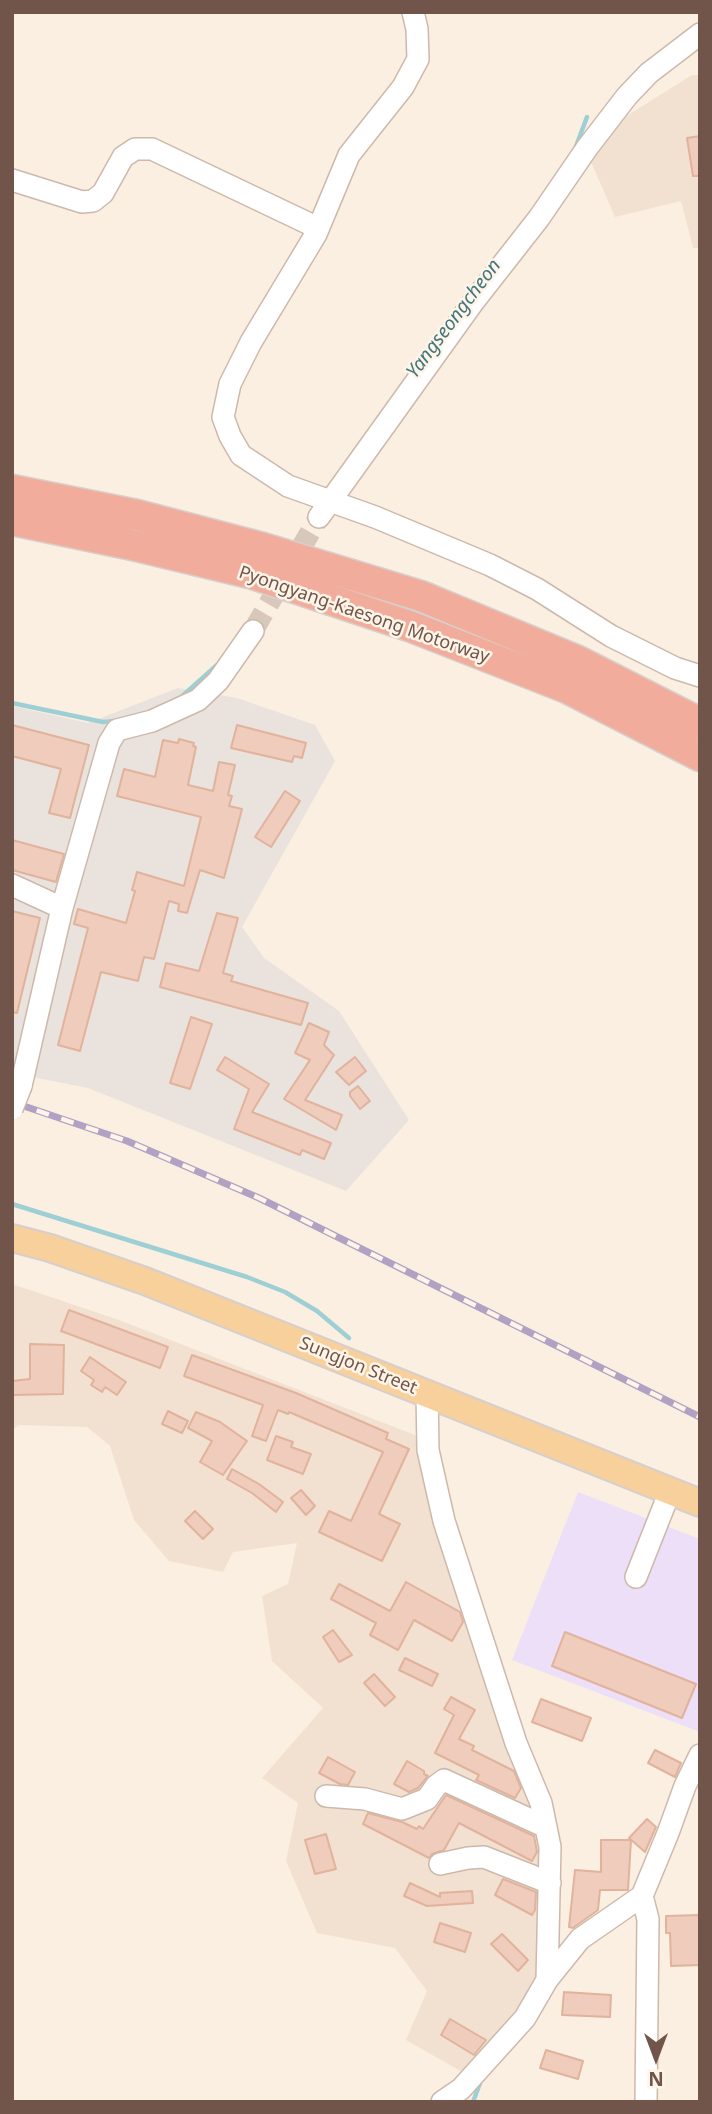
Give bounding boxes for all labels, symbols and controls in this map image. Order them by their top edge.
water label: Yangseongcheon [402,255,506,383]
street label: Pyongyang-Kaesong Motorway [236,562,492,668]
street label: Sungjon Street [296,1333,420,1399]
north arrow [621,2023,691,2093]
text: N [648,2066,664,2092]

